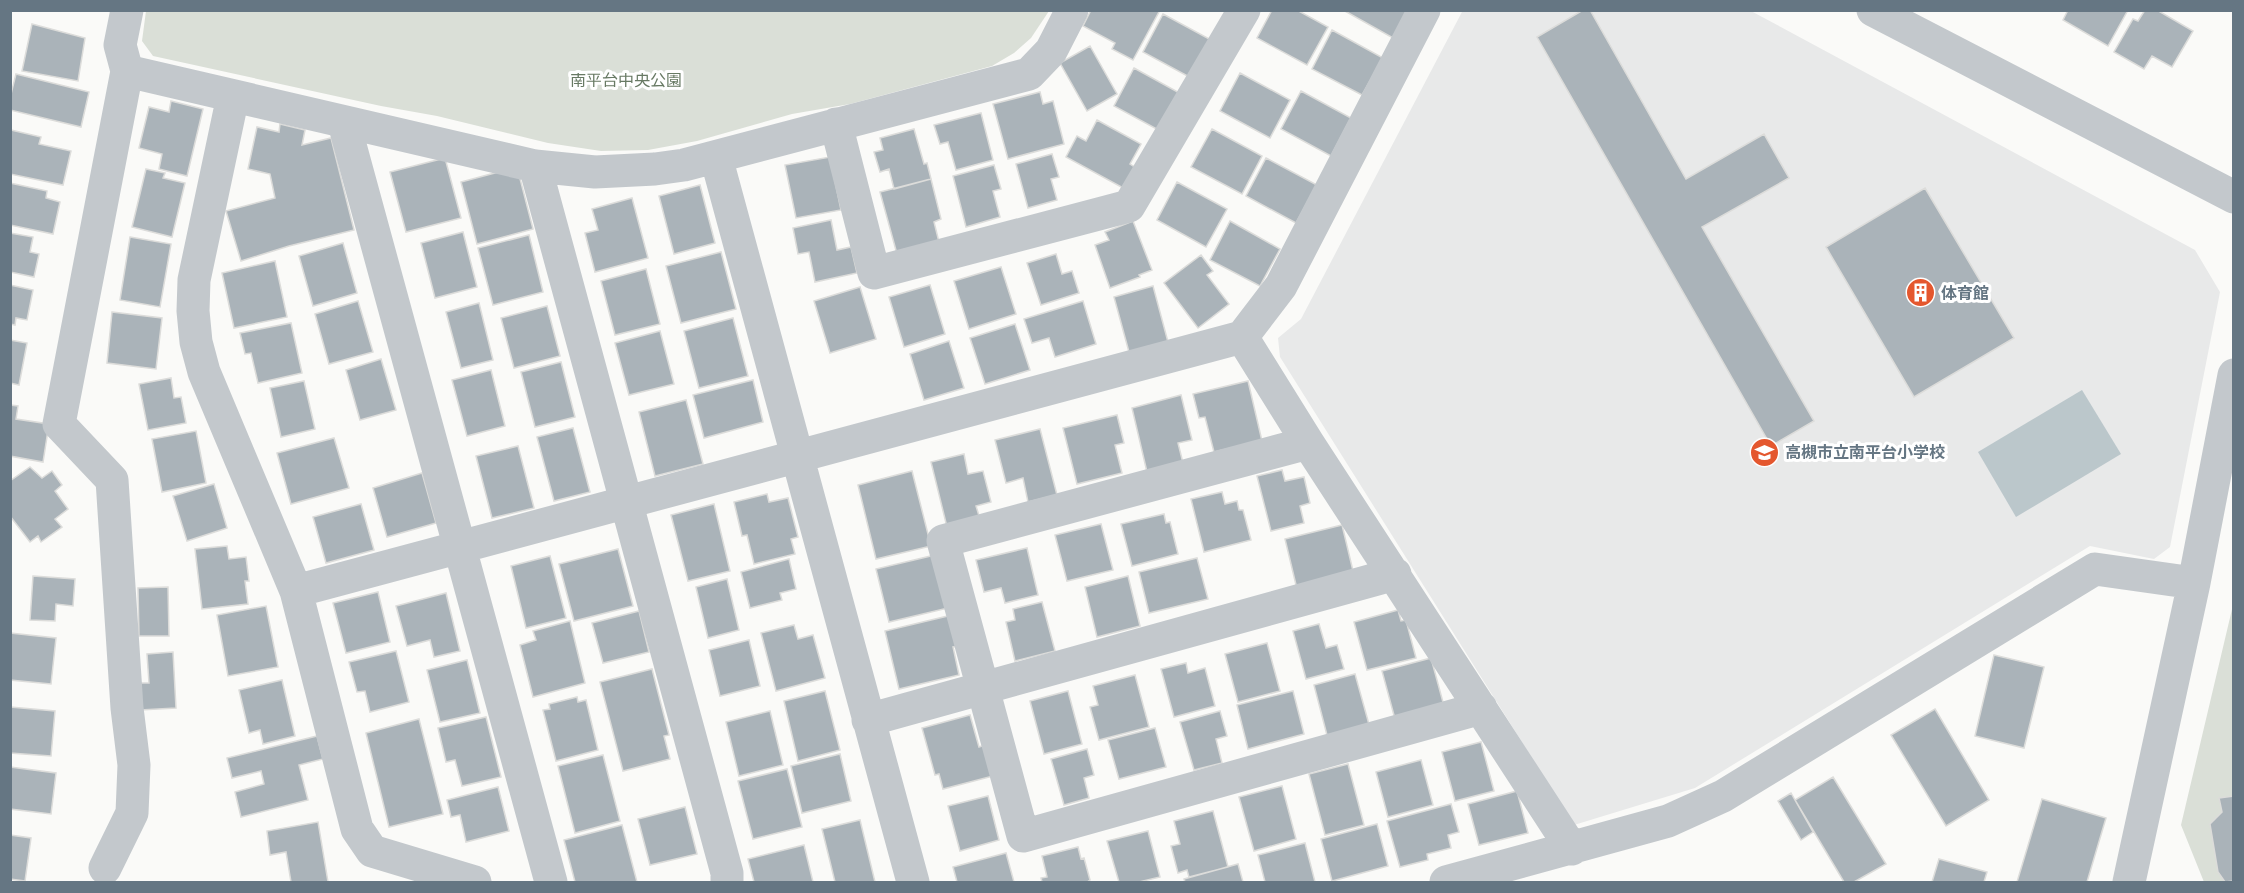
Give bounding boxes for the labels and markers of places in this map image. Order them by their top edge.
building icon: 体育館 [1904,277,1936,309]
place label: 体育館 [1941,281,1989,305]
school or university icon: 高槻市立南平台小学校 [1748,436,1780,468]
place label: 高槻市立南平台小学校 [1785,440,1945,464]

